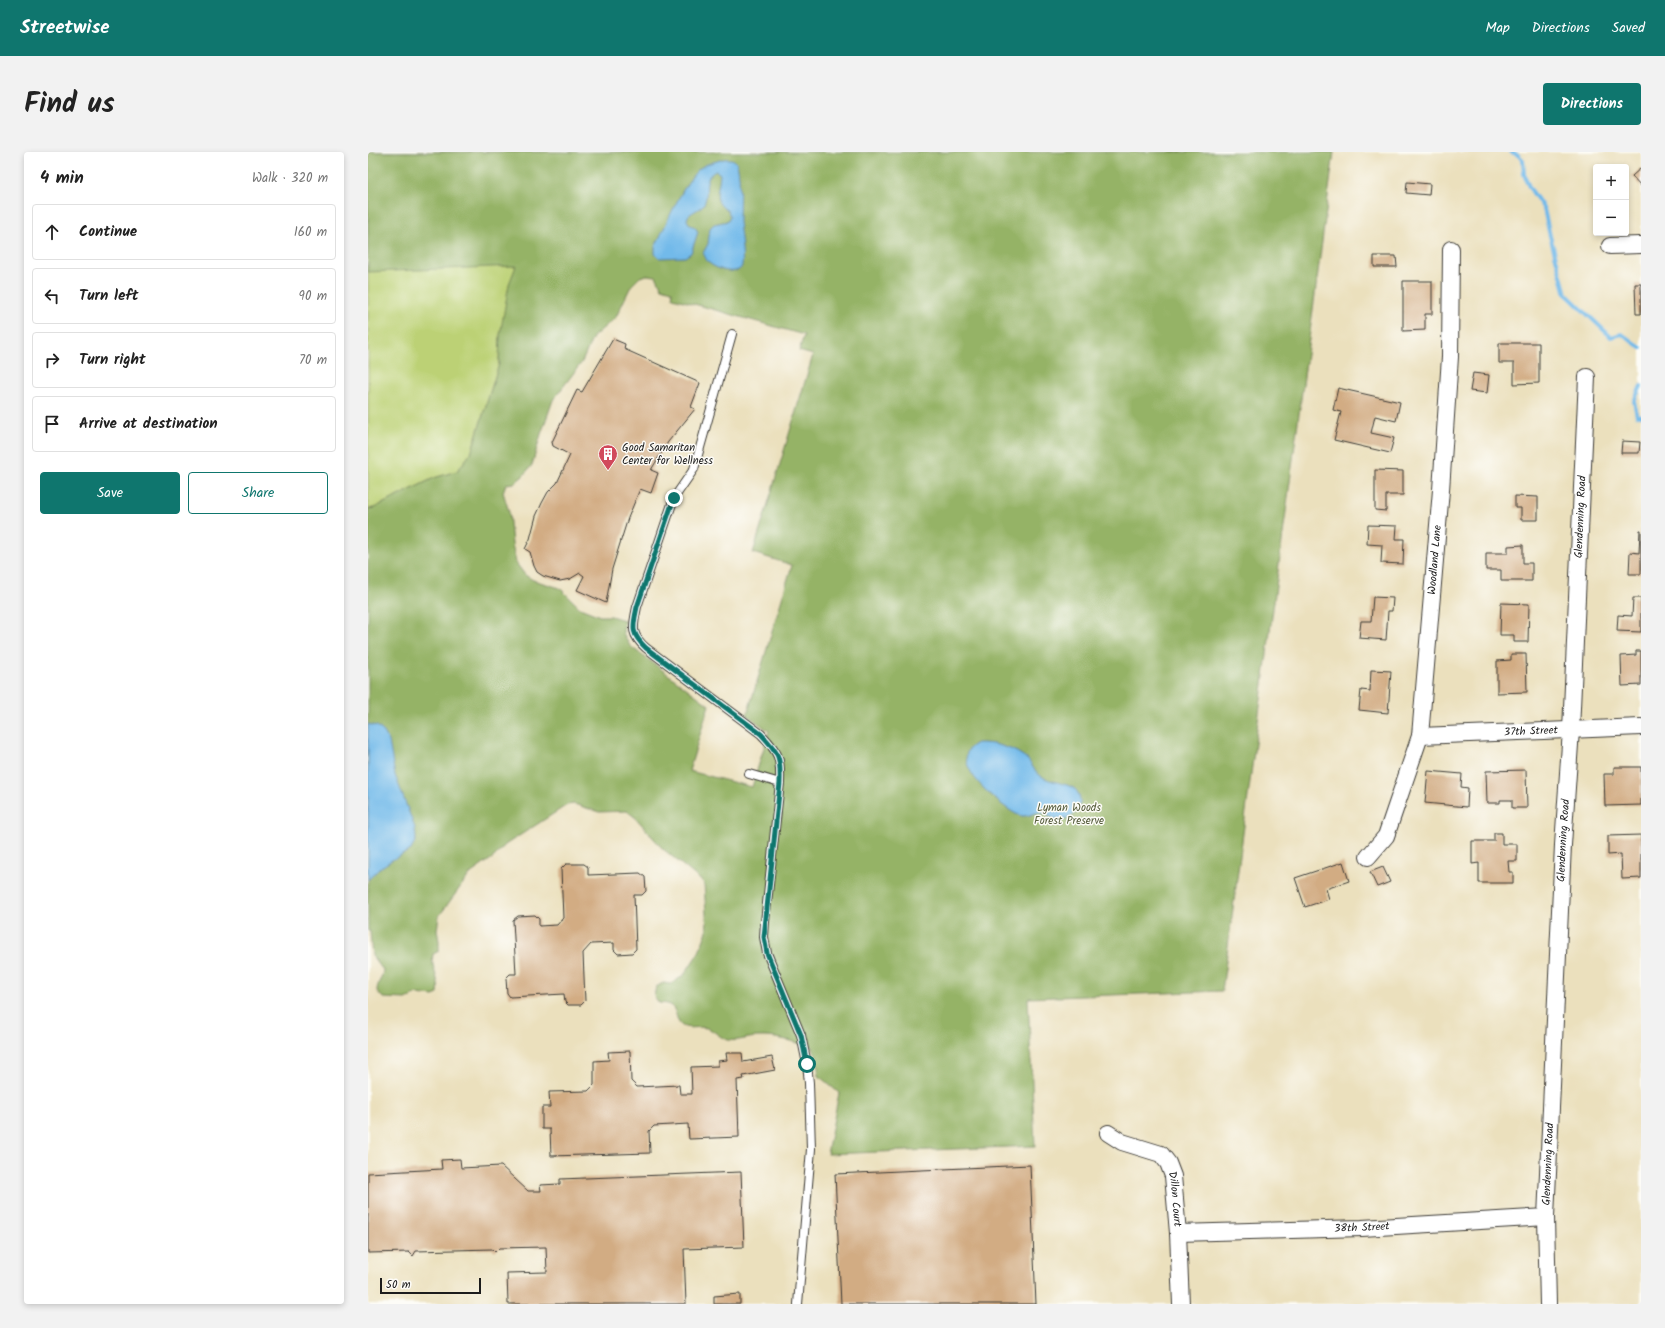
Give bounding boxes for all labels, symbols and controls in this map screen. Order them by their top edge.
text: Streetwise [20,13,110,43]
text: Map [1485,17,1510,39]
text: Directions [1532,17,1590,39]
text: Saved [1612,17,1645,39]
text: Find us [24,82,115,127]
button: Directions [1543,83,1641,125]
map controls [1593,164,1629,236]
button: + [1593,164,1629,200]
text: 4 min [40,165,84,192]
text: Walk · 320 m [252,168,328,189]
button: − [1593,200,1629,236]
text: Continue [79,220,137,244]
icon: ahead [41,221,63,243]
text: 160 m [294,222,327,243]
text: Turn left [79,284,139,308]
icon: left [41,285,63,307]
text: 90 m [299,286,327,307]
text: Turn right [79,348,146,372]
icon: right [41,349,63,371]
text: 70 m [299,350,327,371]
text: Arrive at destination [79,412,218,436]
icon: arrive [41,413,63,435]
place label: Good Samaritan Center for Wellness [622,439,713,470]
building icon: Good Samaritan Center for Wellness [597,443,619,471]
button: Save [40,472,180,514]
button: Share [188,472,328,514]
street label: Glendenning Road [1570,475,1592,559]
route end [665,489,683,507]
street label: Woodland Lane [1423,524,1447,595]
street label: 37th Street [1504,721,1559,742]
street label: Glendenning Road [1552,798,1575,882]
park label: Lyman Woods Forest Preserve [1034,799,1104,830]
route start [798,1055,816,1073]
street label: Glendenning Road [1538,1122,1559,1206]
street label: Dillon Court [1163,1169,1186,1228]
street label: 38th Street [1334,1217,1391,1238]
scale bar [380,1276,481,1295]
text: 50 m [386,1276,411,1294]

